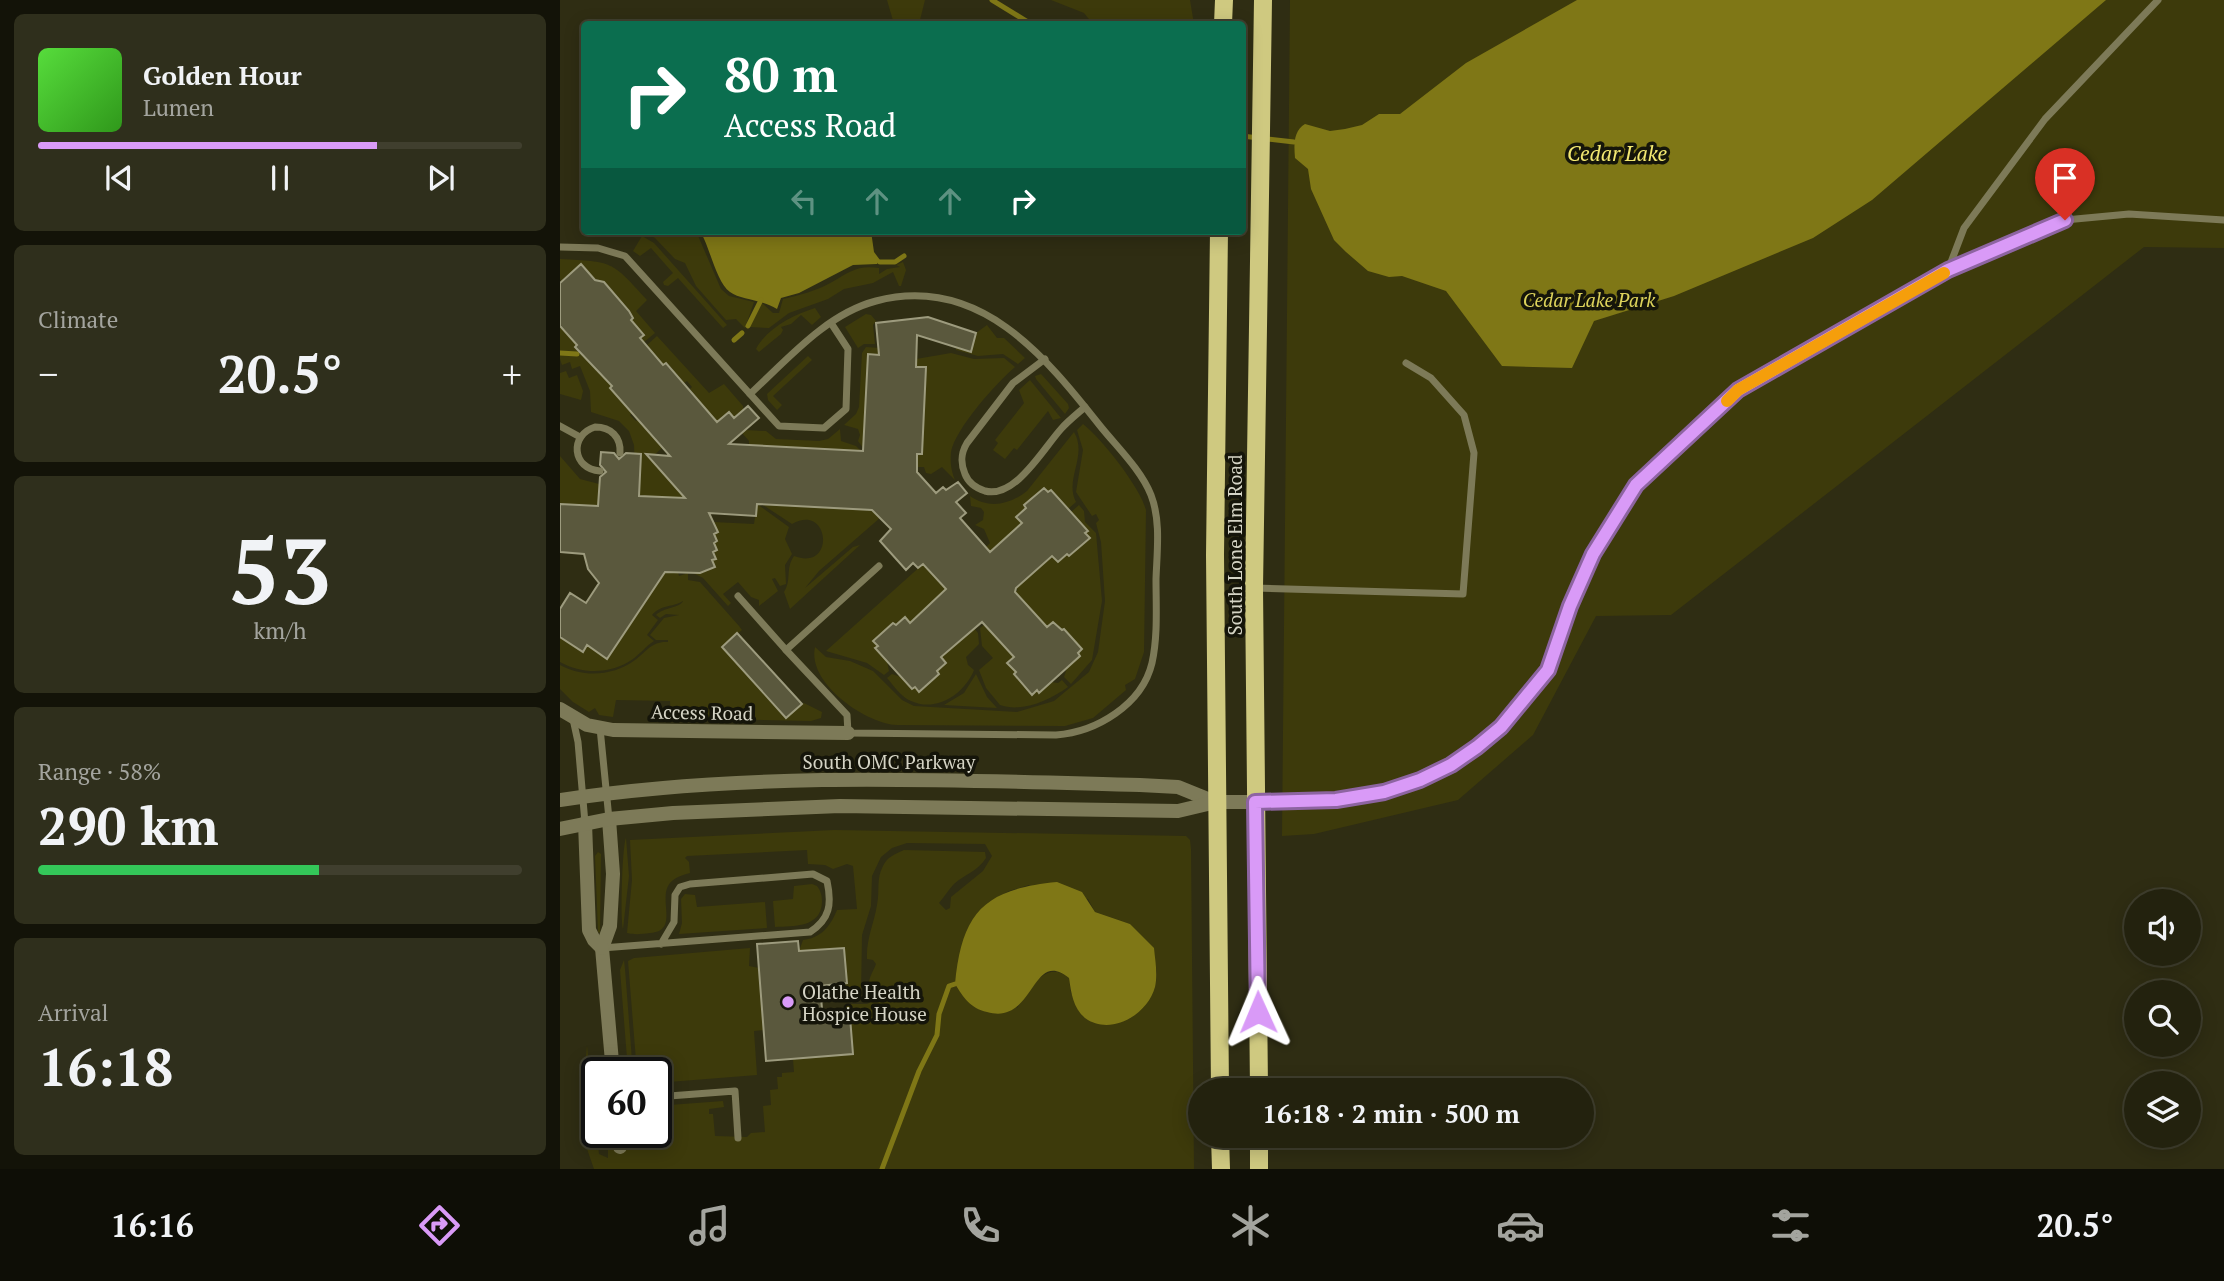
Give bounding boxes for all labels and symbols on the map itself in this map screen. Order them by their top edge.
water label: Cedar Lake [1567,139,1668,167]
pin [2035,148,2095,220]
park label: Cedar Lake Park [1523,287,1656,312]
street label: South Lone Elm Road [1222,454,1247,636]
street label: Access Road [651,699,754,725]
street label: South OMC Parkway [803,749,976,774]
position arrow [1221,975,1295,1049]
place label: Olathe Health Hospice House [802,979,927,1026]
marker: Olathe Health Hospice House [780,994,796,1010]
speed limit sign: 60 [581,1057,672,1148]

